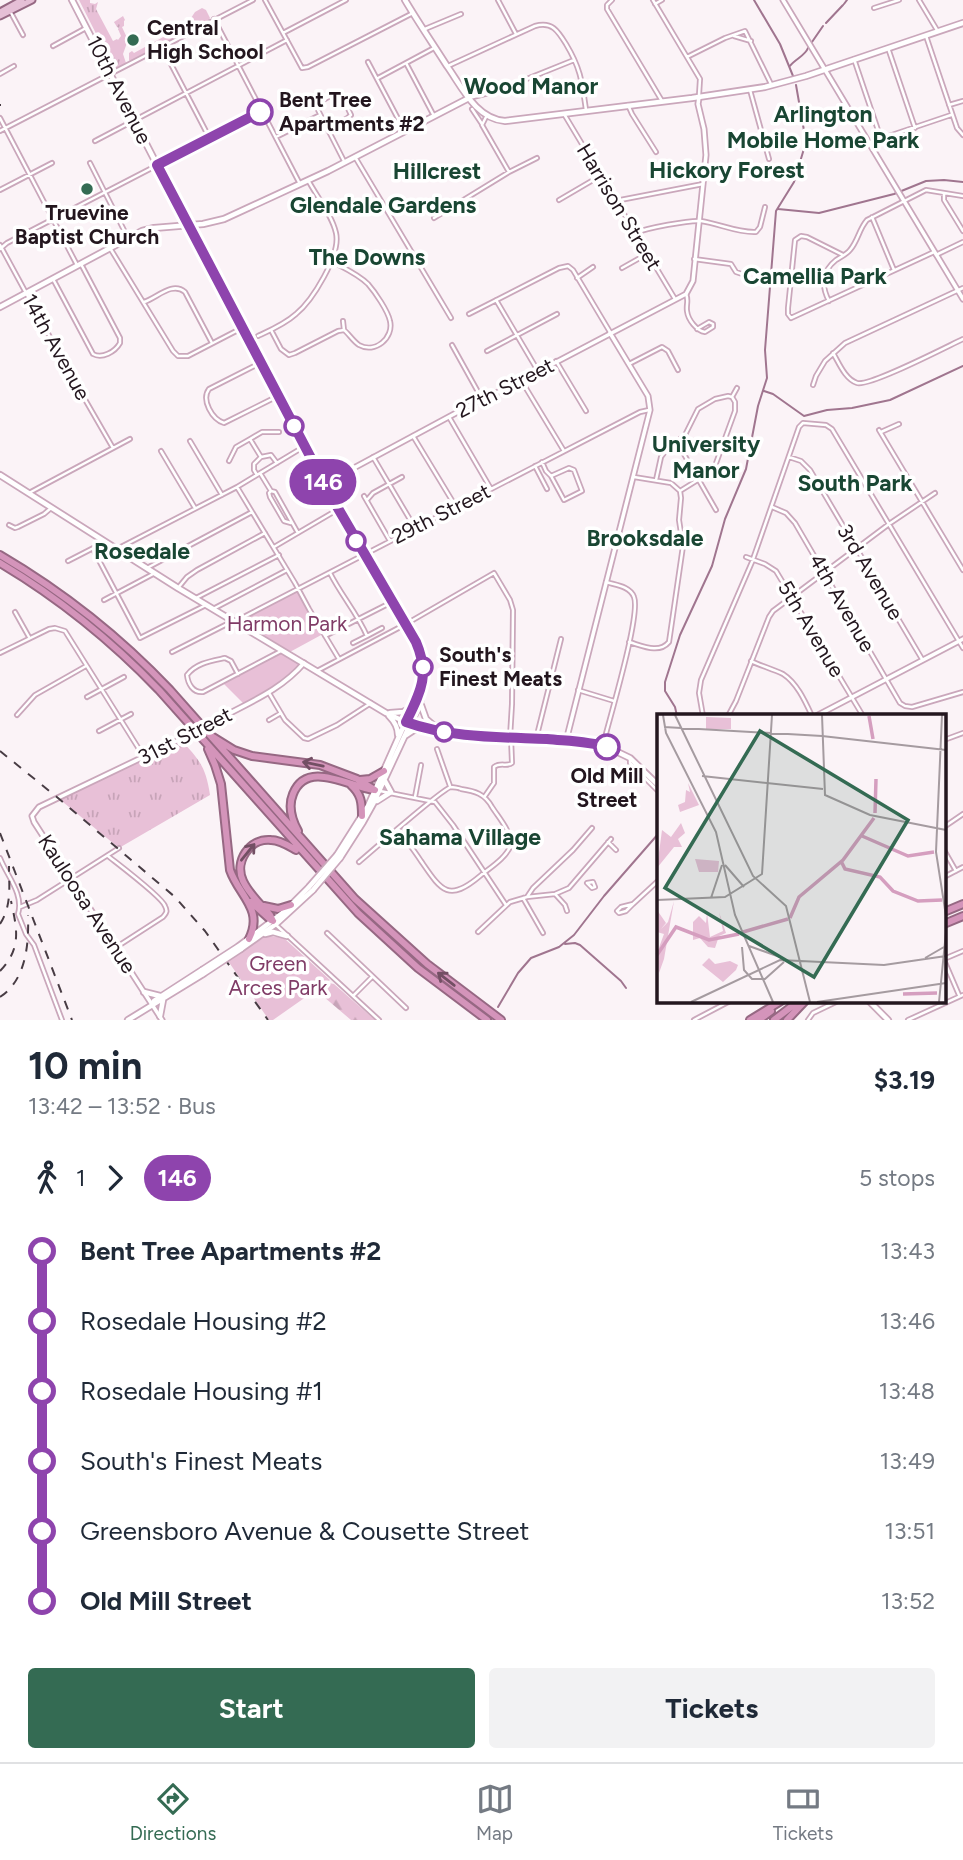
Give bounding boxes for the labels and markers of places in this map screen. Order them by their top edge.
place label: Central High School [147,15,264,64]
marker: Central High School [125,32,141,48]
place label: Bent Tree Apartments #2 [279,87,425,136]
marker: Bent Tree Apartments #2 [247,99,273,125]
marker: Truevine Baptist Church [79,181,95,197]
place label: Truevine Baptist Church [15,200,159,249]
unlabelled marker [284,416,304,436]
unlabelled marker [346,531,366,551]
place label: South's Finest Meats [439,642,562,691]
marker: South's Finest Meats [413,657,433,677]
unlabelled marker [434,722,454,742]
marker: Old Mill Street [594,734,620,760]
place label: Old Mill Street [570,763,644,812]

